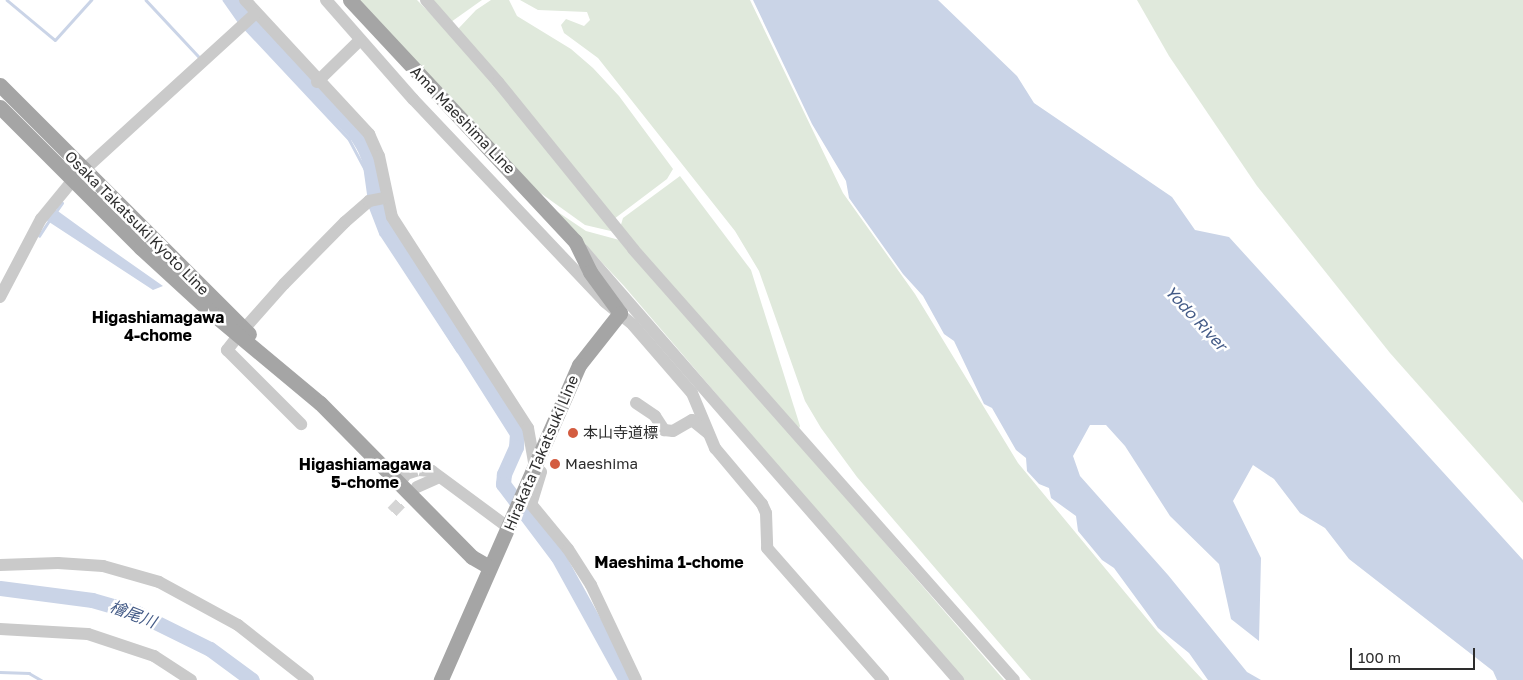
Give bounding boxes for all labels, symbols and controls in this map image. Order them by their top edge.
street label: Ama Maeshima Line [407,62,519,178]
street label: Osaka Takatsuki Kyoto Line [61,147,213,299]
water label: Yodo River [1161,282,1231,354]
district label: Higashiamagawa 4-chome [92,307,224,345]
street label: Hirakata Takatsuki Line [500,372,582,534]
place label: 本山寺道標 [583,424,658,442]
marker: 本山寺道標 [567,427,579,439]
district label: Higashiamagawa 5-chome [299,454,431,492]
place label: Maeshima [565,455,638,473]
marker: Maeshima [549,458,561,470]
district label: Maeshima 1-chome [594,552,744,572]
water label: 檜尾川 [107,596,159,632]
scale bar [1353,638,1478,670]
text: 100 m [1358,648,1401,666]

